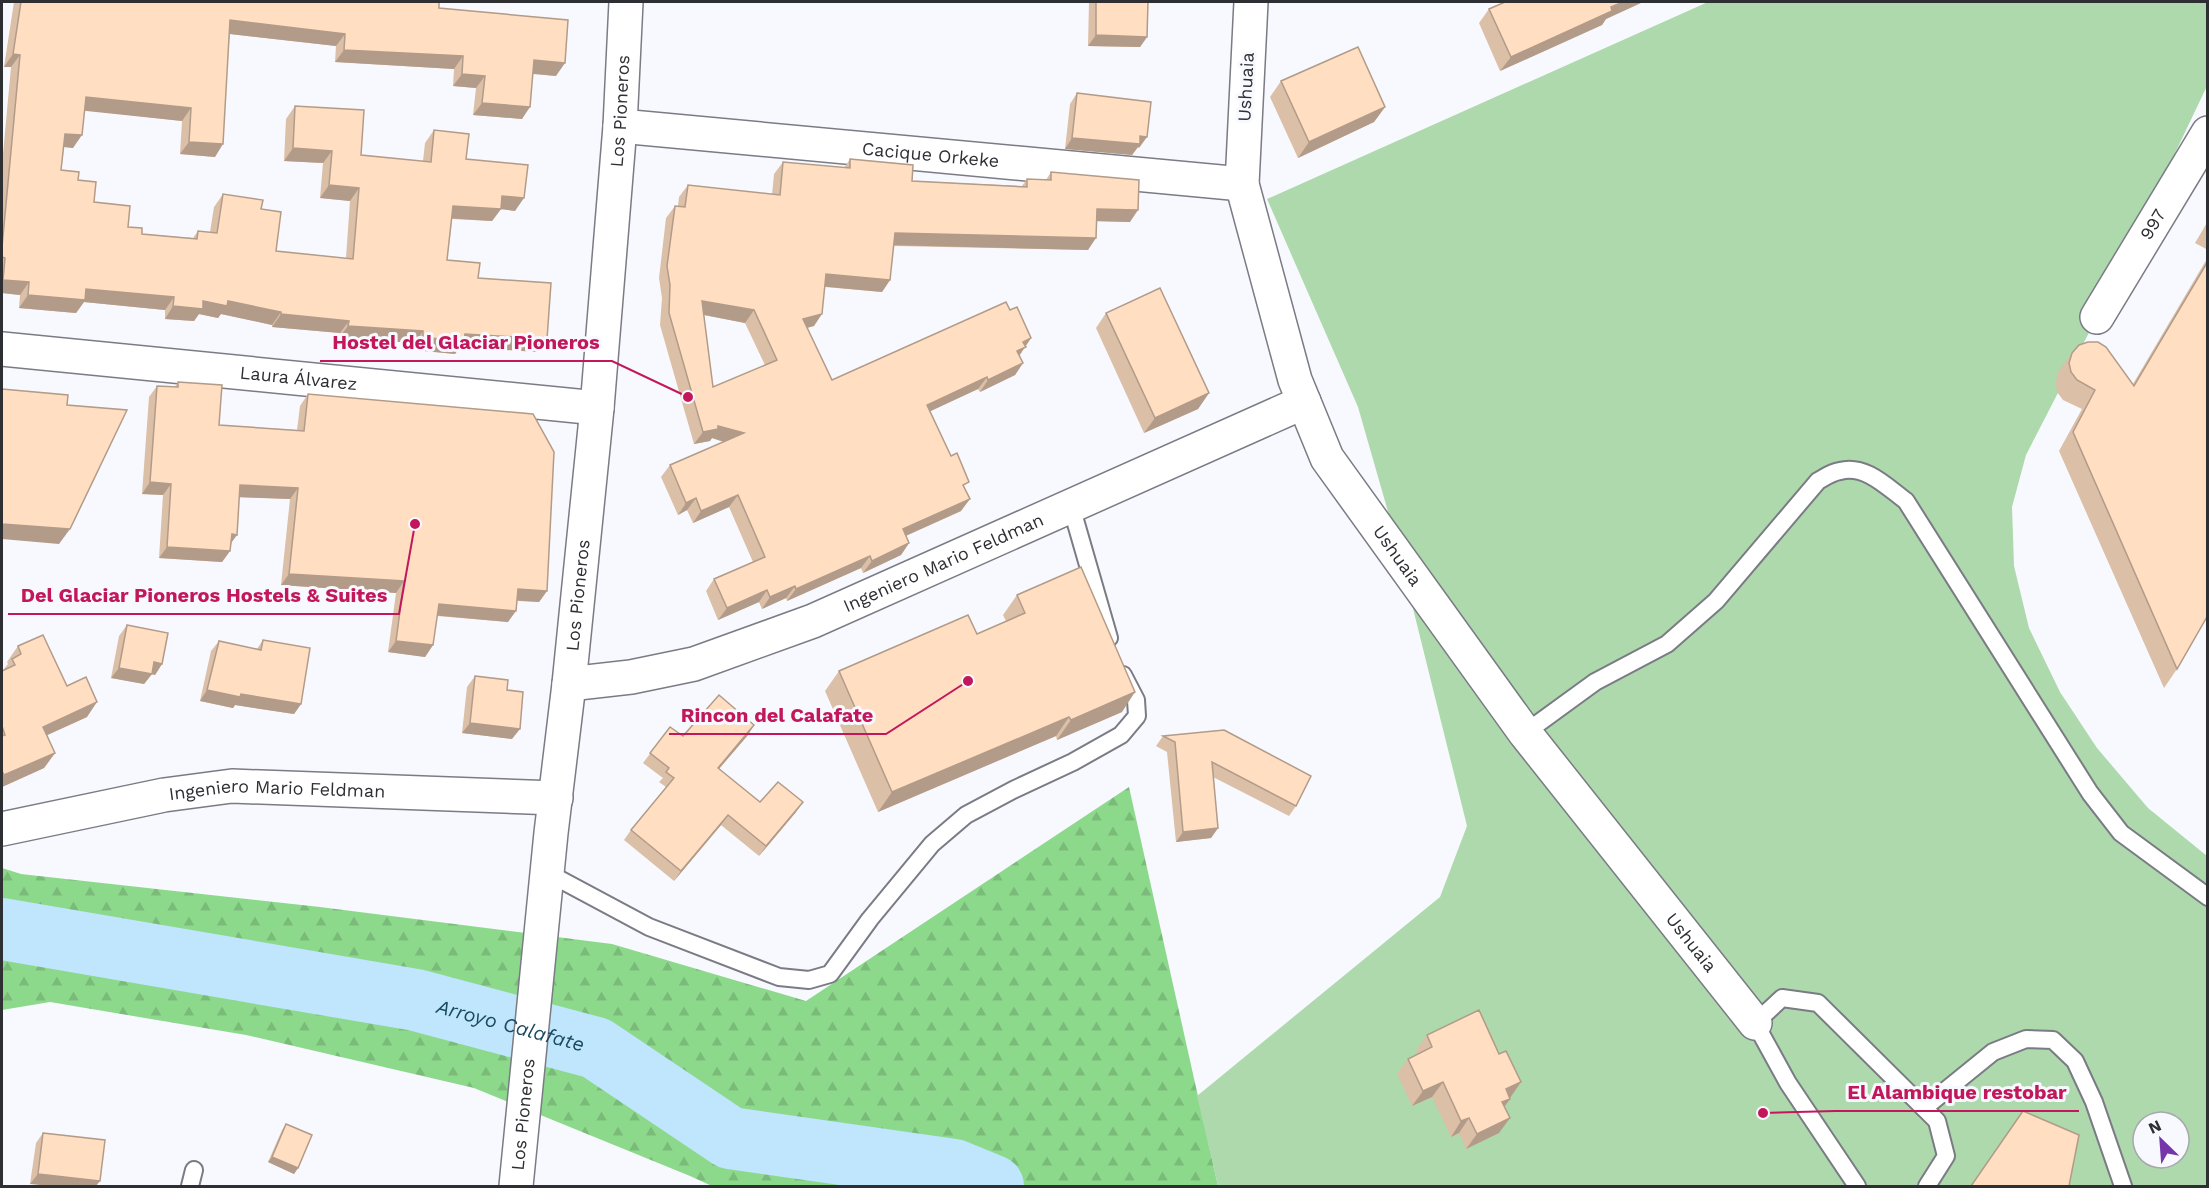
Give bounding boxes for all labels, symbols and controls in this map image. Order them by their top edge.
street label: Ushuaia [1233,52,1258,122]
street label: Los Pioneros [606,54,633,168]
street label: Cacique Orkeke [861,138,1000,171]
street label: 997 [2135,205,2170,243]
callout: Hostel del Glaciar Pioneros [320,323,612,361]
text: Hostel del Glaciar Pioneros [332,330,600,354]
street label: Laura Álvarez [239,362,358,394]
street label: Ingeniero Mario Feldman [840,509,1047,616]
street label: Ushuaia [1369,521,1427,590]
street label: Los Pioneros [561,538,594,652]
callout: Del Glaciar Pioneros Hostels & Suites [8,576,399,614]
text: Del Glaciar Pioneros Hostels & Suites [21,583,388,607]
callout: Rincon del Calafate [669,696,886,734]
text: Rincon del Calafate [681,703,873,727]
street label: Ingeniero Mario Feldman [167,775,386,804]
street label: Ushuaia [1662,909,1721,976]
water label: Arroyo Calafate [433,994,587,1056]
street label: Los Pioneros [507,1057,539,1171]
callout: El Alambique restobar [1835,1073,2079,1111]
text: El Alambique restobar [1847,1080,2067,1104]
north arrow [2131,1110,2191,1170]
text: N [2145,1116,2164,1138]

